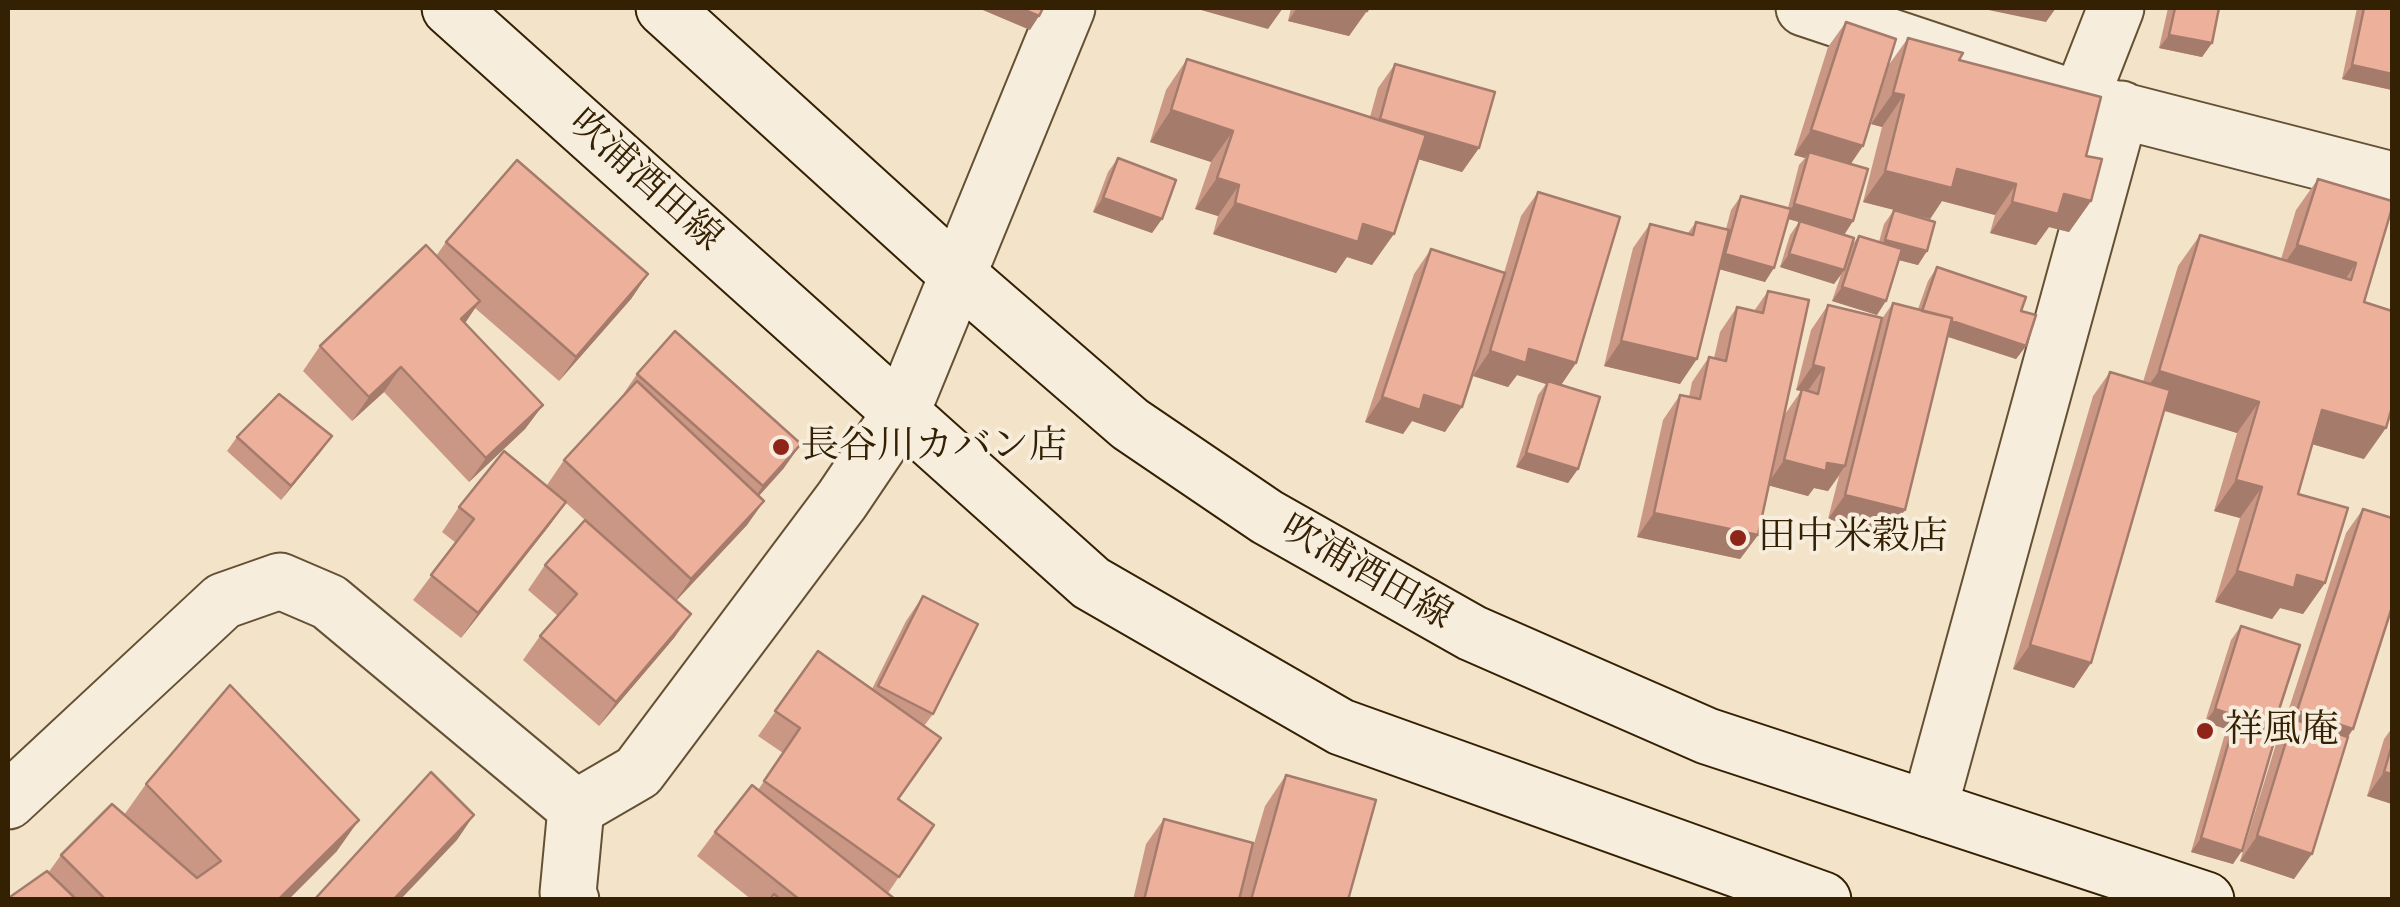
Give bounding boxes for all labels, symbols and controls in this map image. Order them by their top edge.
street label: 吹浦酒田線 [559,100,731,262]
place label: 長谷川カバン店 [801,424,1067,470]
marker: 長谷川カバン店 [770,436,792,458]
street label: 吹浦酒田線 [1272,506,1460,640]
place label: 田中米穀店 [1758,515,1948,561]
marker: 田中米穀店 [1727,527,1749,549]
place label: 祥風庵 [2225,708,2339,754]
marker: 祥風庵 [2194,720,2216,742]

